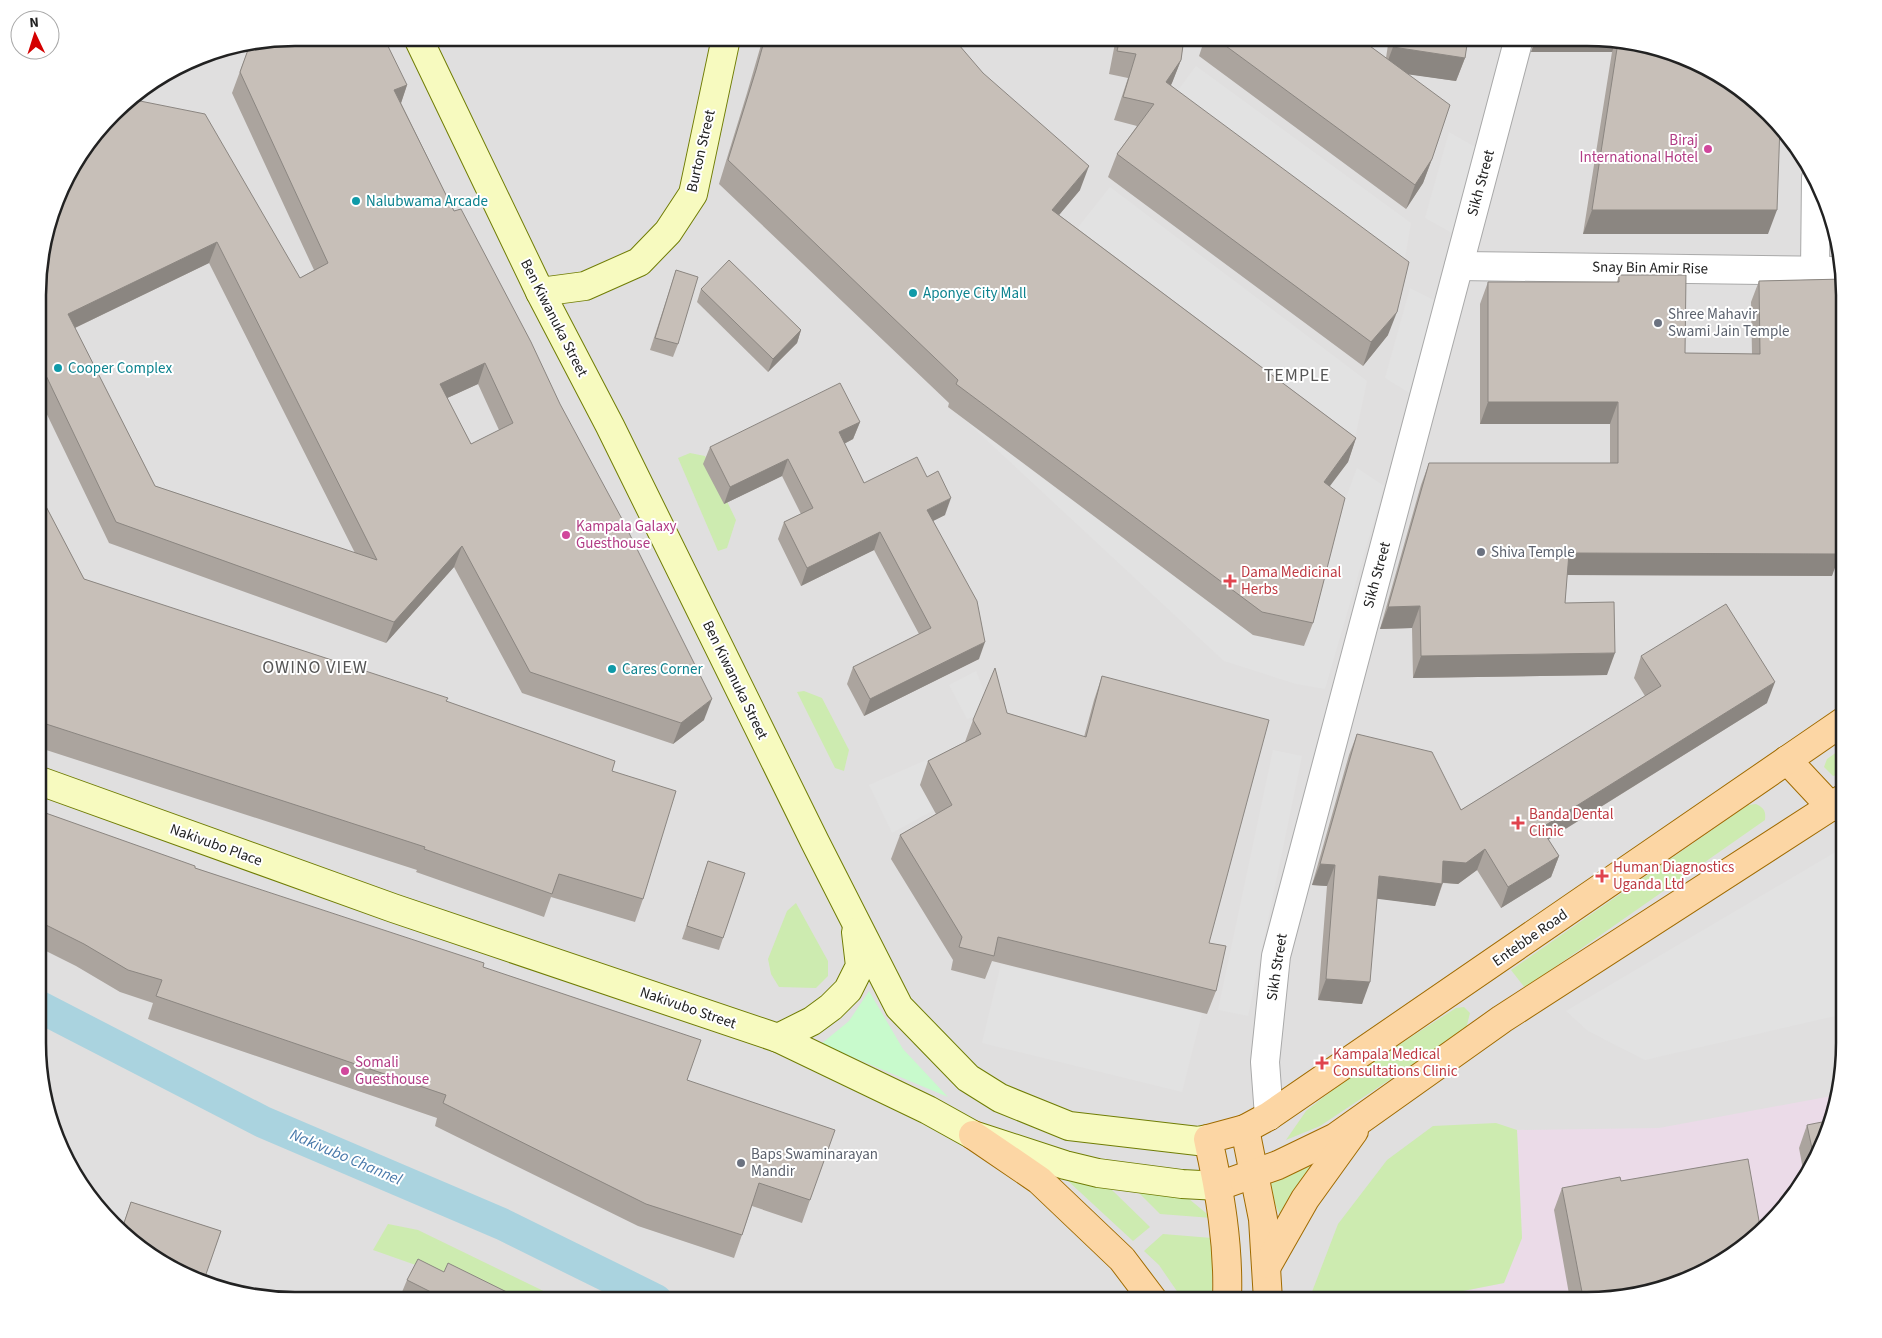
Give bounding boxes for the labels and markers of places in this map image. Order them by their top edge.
place label: Biraj International Hotel [1580,130,1698,168]
marker: Biraj International Hotel [1702,143,1714,155]
place label: Nalubwama Arcade [366,191,488,212]
marker: Nalubwama Arcade [350,195,362,207]
place label: Aponye City Mall [923,283,1027,304]
marker: Aponye City Mall [907,287,919,299]
place label: Shree Mahavir Swami Jain Temple [1668,304,1790,342]
marker: Shree Mahavir Swami Jain Temple [1652,317,1664,329]
place label: Cooper Complex [68,358,172,379]
marker: Cooper Complex [52,362,64,374]
place label: Kampala Galaxy Guesthouse [576,516,677,554]
marker: Kampala Galaxy Guesthouse [560,529,572,541]
place label: Shiva Temple [1491,542,1575,563]
marker: Shiva Temple [1475,546,1487,558]
place label: Dama Medicinal Herbs [1241,562,1341,600]
marker: Dama Medicinal Herbs [1223,574,1237,588]
place label: Cares Corner [622,659,703,680]
marker: Cares Corner [606,663,618,675]
place label: Banda Dental Clinic [1529,804,1614,842]
marker: Banda Dental Clinic [1511,816,1525,830]
place label: Human Diagnostics Uganda Ltd [1613,857,1734,895]
marker: Human Diagnostics Uganda Ltd [1595,869,1609,883]
place label: Kampala Medical Consultations Clinic [1333,1044,1458,1082]
place label: Somali Guesthouse [355,1052,429,1090]
marker: Kampala Medical Consultations Clinic [1315,1056,1329,1070]
marker: Somali Guesthouse [339,1065,351,1077]
place label: Baps Swaminarayan Mandir [751,1144,878,1182]
marker: Baps Swaminarayan Mandir [735,1157,747,1169]

